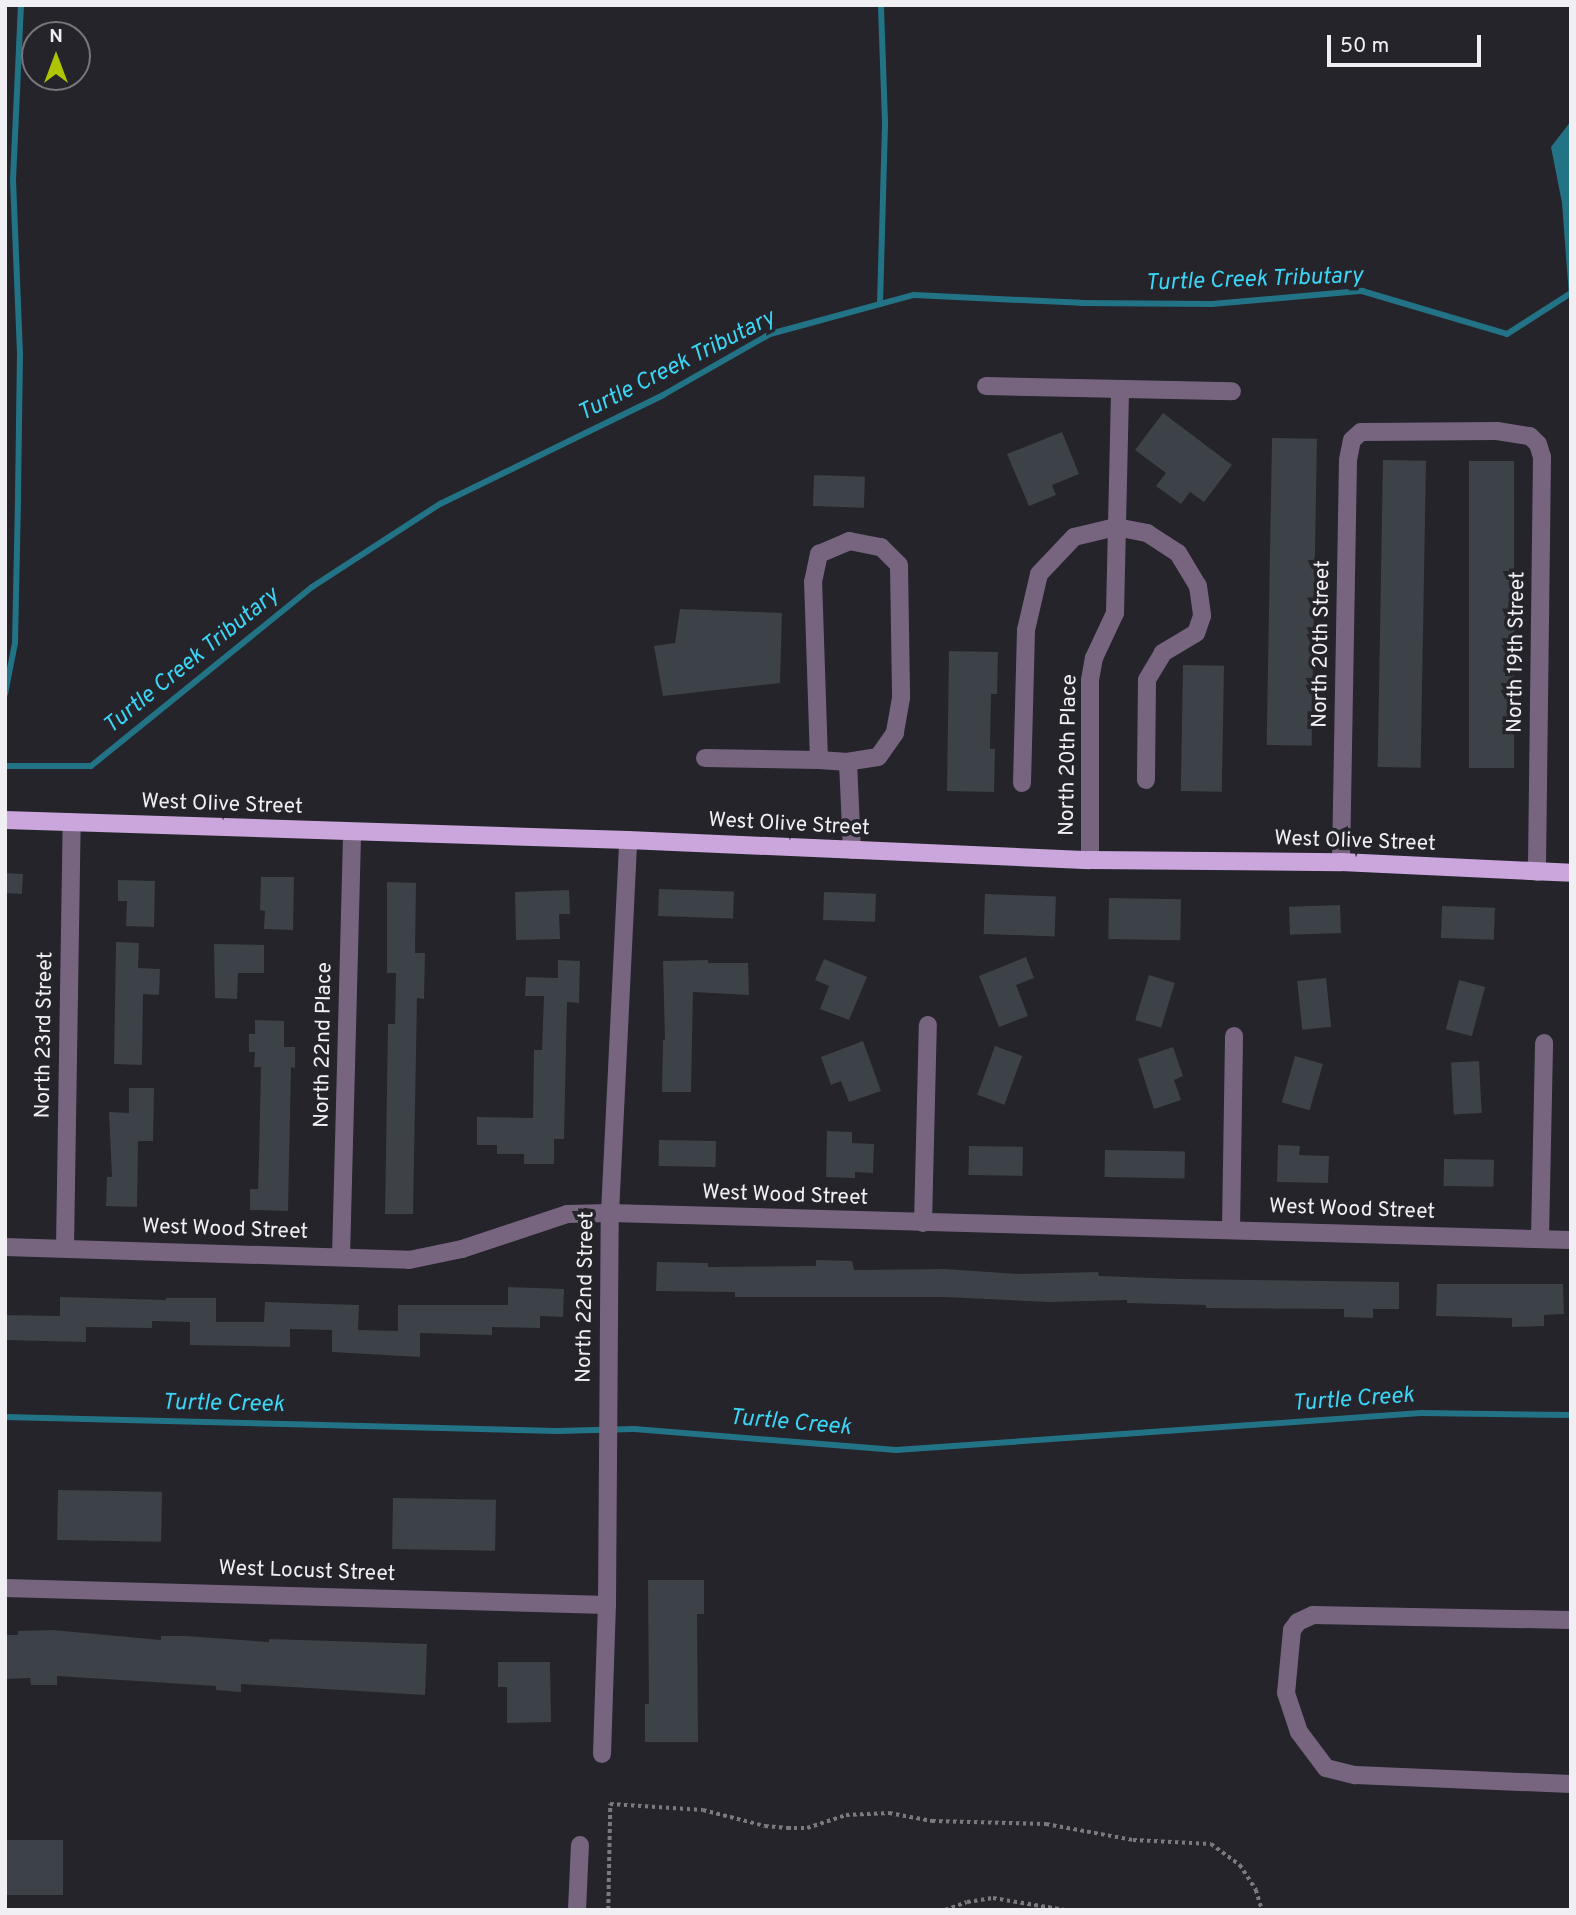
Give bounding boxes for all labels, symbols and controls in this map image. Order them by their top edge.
north arrow [21,21,91,91]
scale bar [1331,21,1485,65]
text: N [49,25,63,49]
text: 50 m [1340,33,1389,60]
water label: Turtle Creek Tributary [1144,263,1364,299]
water label: Turtle Creek Tributary [573,305,781,429]
street label: North 20th Street [1308,560,1336,728]
street label: North 19th Street [1503,571,1531,733]
water label: Turtle Creek Tributary [98,582,286,742]
street label: North 20th Place [1055,674,1083,836]
street label: West Olive Street [141,790,303,820]
street label: West Olive Street [708,808,870,842]
street label: West Olive Street [1274,827,1436,857]
street label: North 23rd Street [31,951,59,1119]
street label: North 22nd Place [310,962,338,1128]
street label: West Wood Street [701,1180,869,1212]
street label: West Wood Street [1268,1194,1436,1226]
street label: North 22nd Street [572,1211,600,1383]
street label: West Wood Street [141,1214,309,1246]
water label: Turtle Creek [1291,1383,1415,1419]
water label: Turtle Creek [162,1390,284,1420]
water label: Turtle Creek [728,1405,852,1443]
street label: West Locust Street [218,1556,396,1588]

